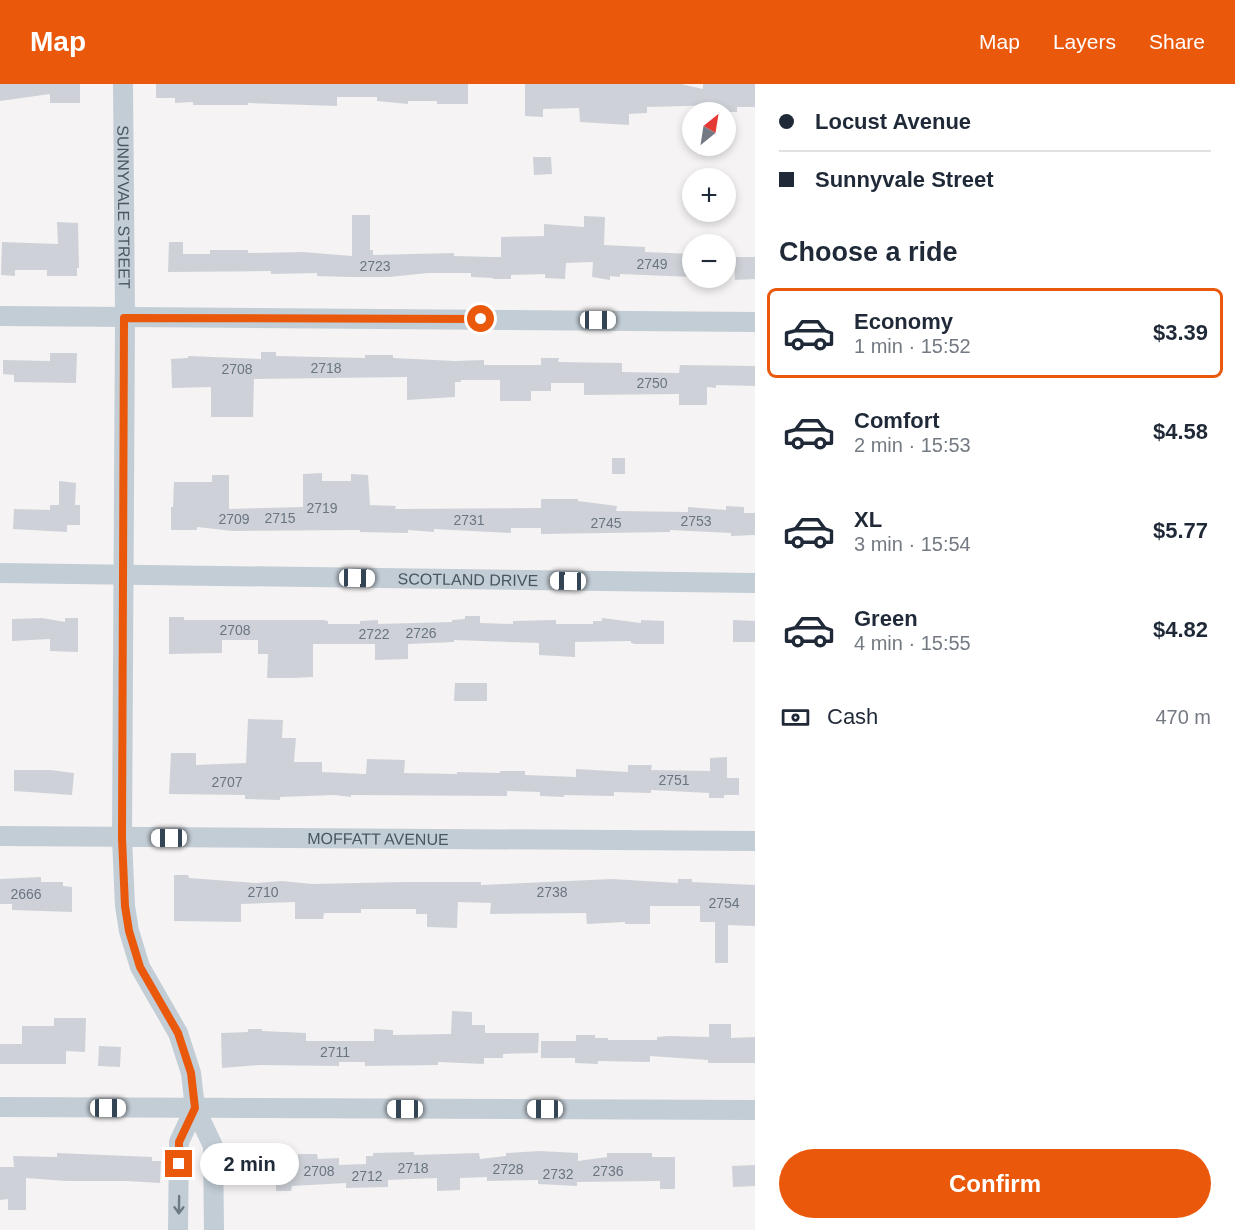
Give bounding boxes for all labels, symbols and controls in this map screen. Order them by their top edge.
text: Map [30,26,86,57]
text: Map [979,30,1020,53]
text: Layers [1053,30,1116,53]
text: Share [1149,30,1205,53]
north arrow [682,102,736,156]
map controls [682,102,736,288]
text: Locust Avenue [815,109,971,134]
street label: SUNNYVALE STREET [114,125,133,289]
text: Sunnyvale Street [815,167,994,192]
button: + [682,168,736,222]
button: − [682,234,736,288]
text: Choose a ride [779,237,958,267]
house number: 2749 [636,256,668,272]
house number: 2723 [359,258,391,274]
route start [467,305,494,332]
icon: car [782,306,836,360]
text: Economy [854,309,953,334]
car [580,311,616,329]
text: $3.39 [1153,320,1208,345]
text: 1 min · 15:52 [854,335,971,357]
house number: 2718 [310,360,342,376]
house number: 2708 [221,361,253,377]
house number: 2750 [636,375,668,391]
icon: car [782,405,836,459]
text: Comfort [854,408,940,433]
text: $4.58 [1153,419,1208,444]
text: 2 min · 15:53 [854,434,971,456]
house number: 2719 [306,500,338,516]
icon: car [782,504,836,558]
text: XL [854,507,882,532]
house number: 2715 [264,510,296,526]
house number: 2709 [218,511,250,527]
house number: 2731 [453,512,485,528]
house number: 2753 [680,513,712,529]
house number: 2745 [590,515,622,531]
text: $5.77 [1153,518,1208,543]
text: 3 min · 15:54 [854,533,971,555]
car [339,569,375,587]
street label: SCOTLAND DRIVE [398,570,538,589]
car [550,572,586,590]
icon: car [782,603,836,657]
text: Green [854,606,918,631]
text: $4.82 [1153,617,1208,642]
house number: 2708 [219,622,251,638]
house number: 2726 [405,625,437,641]
house number: 2722 [358,626,390,642]
text: 4 min · 15:55 [854,632,971,654]
icon: cash [779,701,812,734]
text: Cash [827,704,878,729]
text: 470 m [1155,706,1211,728]
house number: 2751 [658,772,690,788]
house number: 2707 [211,774,243,790]
car [151,829,187,847]
street label: MOFFATT AVENUE [307,830,449,848]
house number: 2710 [247,884,279,900]
house number: 2738 [536,884,568,900]
house number: 2666 [10,886,42,902]
house number: 2754 [708,895,740,911]
house number: 2711 [320,1044,350,1060]
car [90,1099,126,1117]
car [387,1100,423,1118]
car [527,1100,563,1118]
callout: 2 min [200,1143,299,1185]
button: Confirm [779,1149,1211,1218]
route end [165,1150,192,1177]
text: 2 min [223,1153,276,1175]
house number: 2718 [397,1160,429,1176]
house number: 2728 [492,1161,524,1177]
house number: 2708 [303,1163,335,1179]
house number: 2736 [592,1163,624,1179]
house number: 2732 [542,1166,574,1182]
house number: 2712 [351,1168,383,1184]
one-way arrow [173,1195,184,1215]

